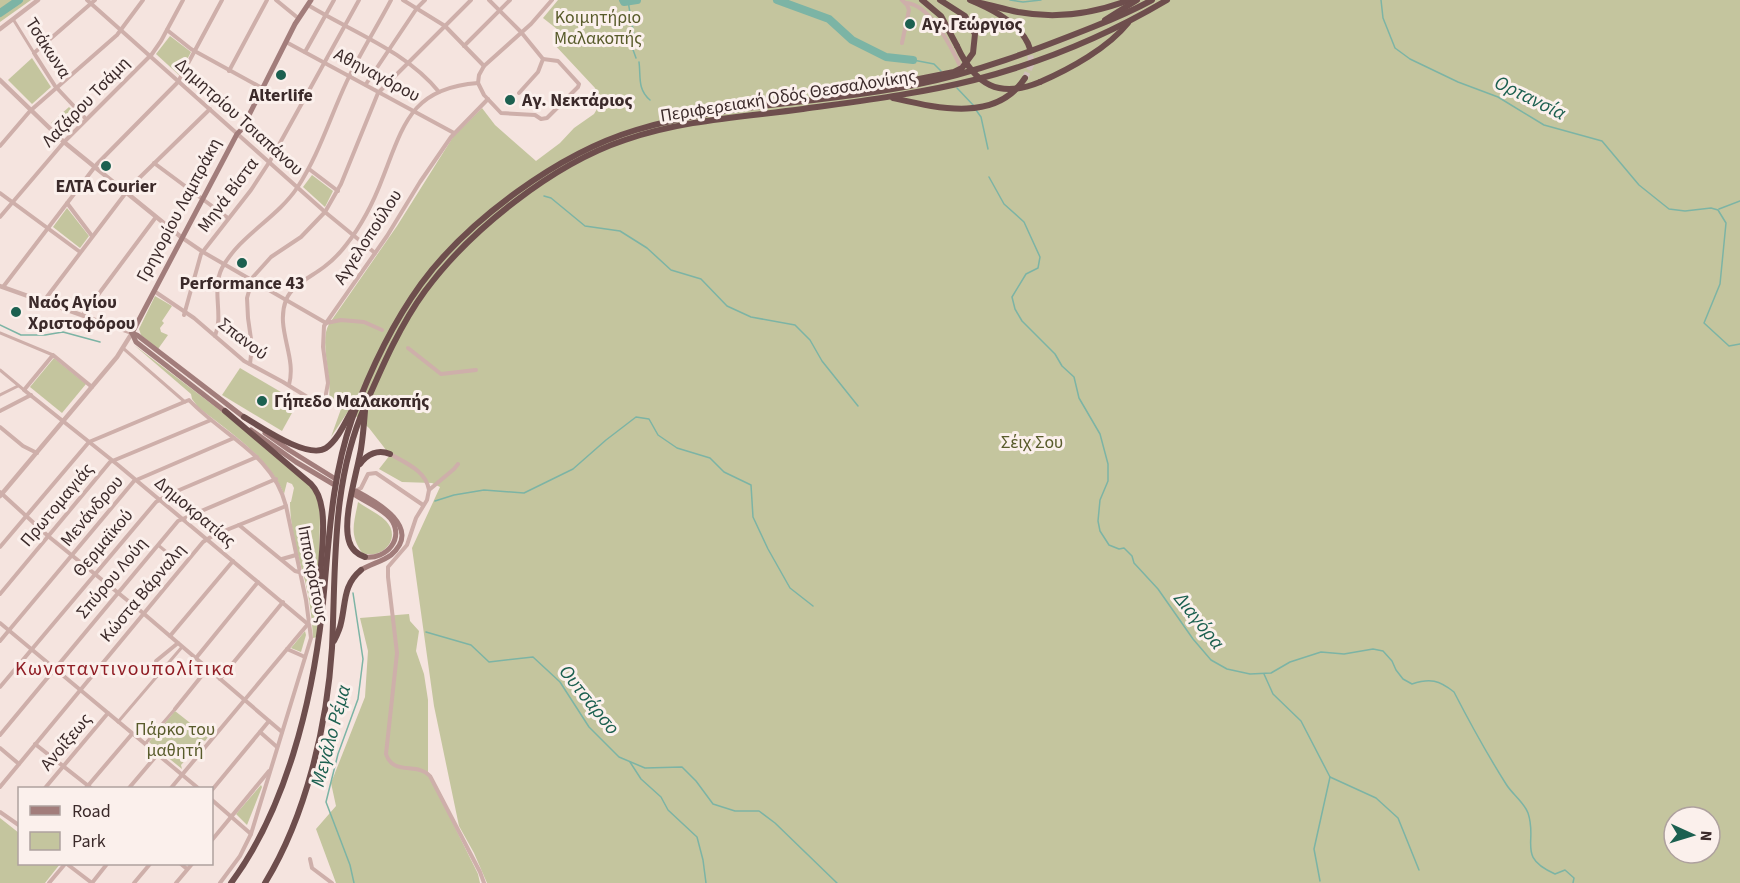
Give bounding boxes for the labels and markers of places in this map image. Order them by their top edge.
place label: Αγ. Γεώργιος [921,12,1023,37]
marker: Αγ. Γεώργιος [903,17,917,31]
marker: Alterlife [274,68,288,82]
place label: Alterlife [248,83,313,108]
place label: Αγ. Νεκτάριος [521,88,632,113]
marker: Αγ. Νεκτάριος [503,93,517,107]
marker: ΕΛΤΑ Courier [99,159,113,173]
place label: ΕΛΤΑ Courier [55,174,157,199]
marker: Performance 43 [235,256,249,270]
place label: Performance 43 [179,271,305,296]
place label: Ναός Αγίου Χριστοφόρου [28,290,135,336]
marker: Ναός Αγίου Χριστοφόρου [9,305,23,319]
place label: Γήπεδο Μαλακοπής [274,389,429,414]
marker: Γήπεδο Μαλακοπής [255,394,269,408]

